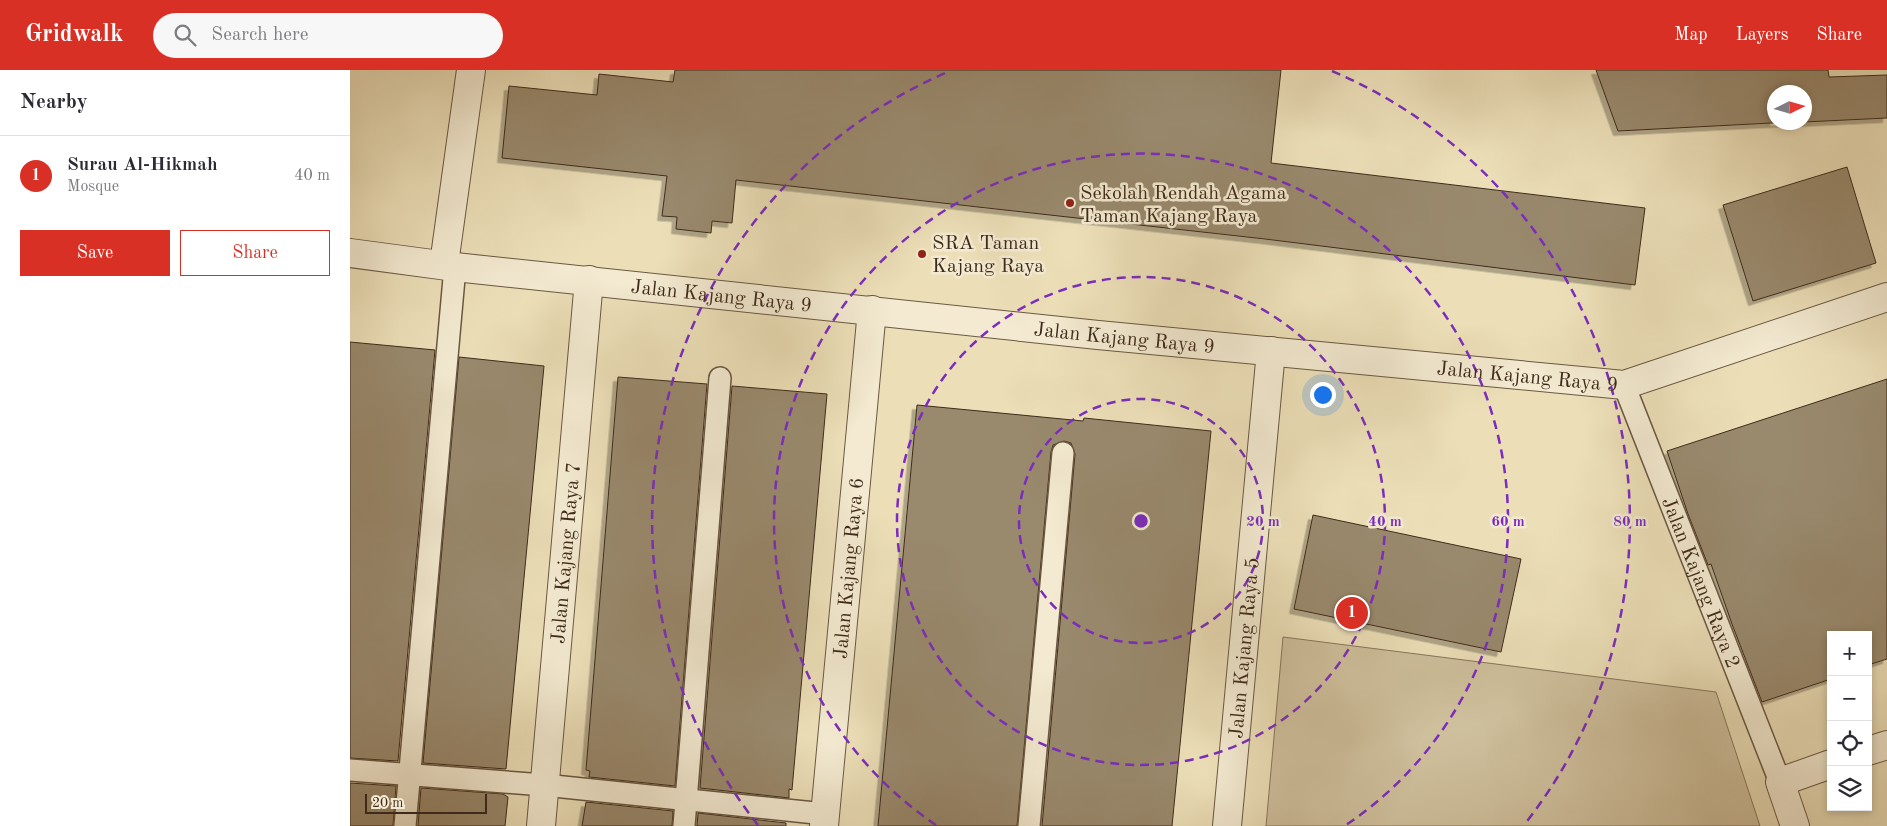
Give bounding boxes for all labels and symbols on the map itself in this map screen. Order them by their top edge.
north arrow [1767,85,1812,130]
place label: Sekolah Rendah Agama Taman Kajang Raya [1080,184,1287,227]
marker: Sekolah Rendah Agama Taman Kajang Raya [1064,197,1076,209]
place label: SRA Taman Kajang Raya [932,234,1044,277]
marker: SRA Taman Kajang Raya [916,248,928,260]
street label: Jalan Kajang Raya 9 [630,278,813,317]
street label: Jalan Kajang Raya 9 [1033,320,1216,358]
street label: Jalan Kajang Raya 9 [1436,359,1619,396]
your location [1310,382,1336,408]
street label: Jalan Kajang Raya 7 [549,462,585,645]
street label: Jalan Kajang Raya 6 [832,477,868,660]
street label: Jalan Kajang Raya 2 [1657,495,1742,671]
centre of rings [1132,512,1150,530]
text: 20 m [1246,515,1280,530]
text: 40 m [1368,515,1402,530]
text: 60 m [1491,515,1525,530]
text: 80 m [1613,515,1647,530]
street label: Jalan Kajang Raya 5 [1227,556,1264,739]
pin: 1 [1336,594,1368,632]
scale bar [365,791,488,814]

